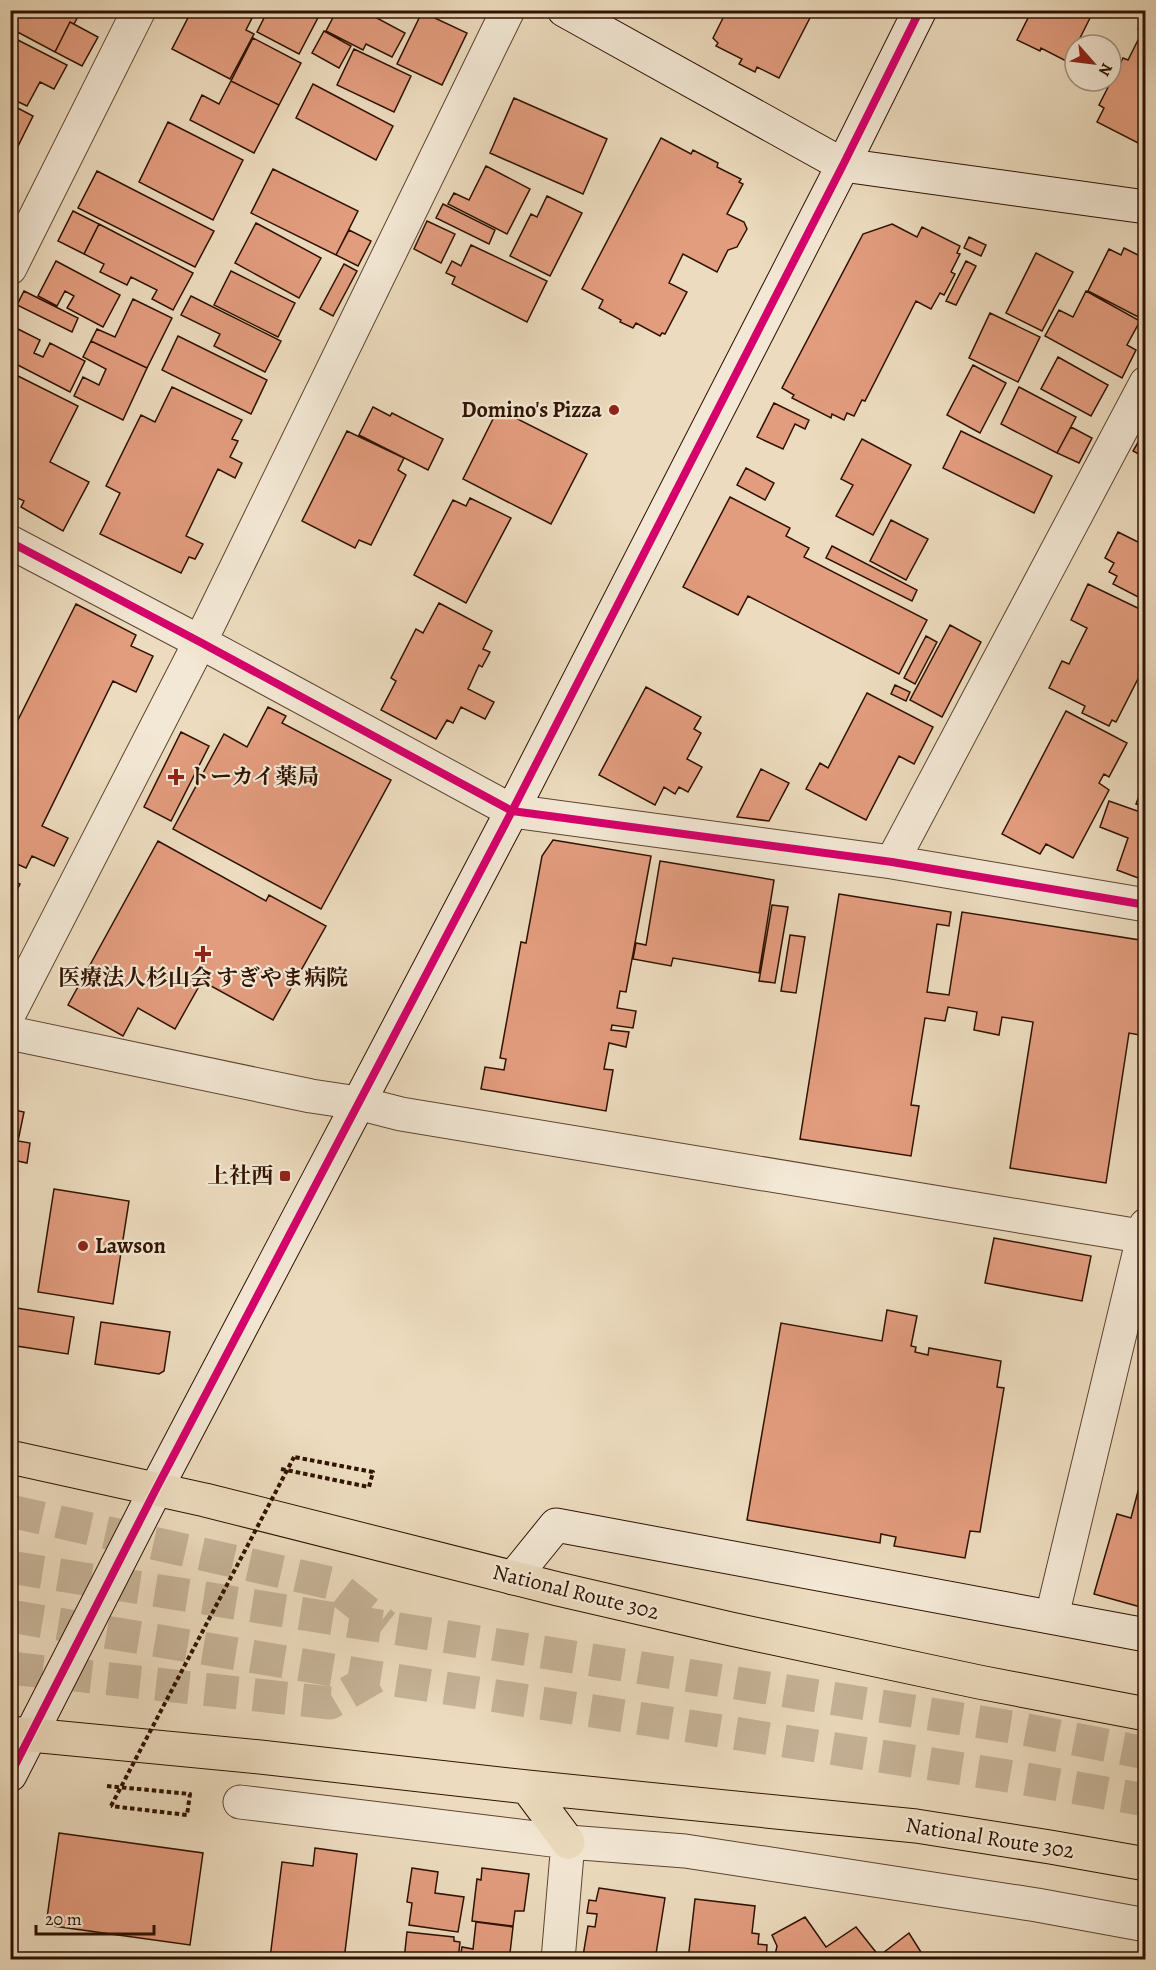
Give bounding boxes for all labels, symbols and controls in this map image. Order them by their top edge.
north arrow [1063,33,1123,93]
text: N [1093,59,1118,80]
place label: Domino's Pizza [461,395,602,425]
marker: Domino's Pizza [607,403,621,417]
place label: トーカイ薬局 [188,762,319,792]
marker: トーカイ薬局 [169,770,183,784]
marker: 医療法人杉山会 すぎやま病院 [194,945,212,963]
place label: 医療法人杉山会 すぎやま病院 [58,963,348,993]
place label: 上社西 [207,1161,273,1191]
marker: 上社西 [278,1169,292,1183]
place label: Lawson [95,1231,166,1261]
marker: Lawson [76,1239,90,1253]
street label: National Route 302 [490,1557,662,1627]
street label: National Route 302 [903,1810,1077,1866]
scale bar [36,1898,154,1936]
text: 20 m [45,1907,82,1931]

